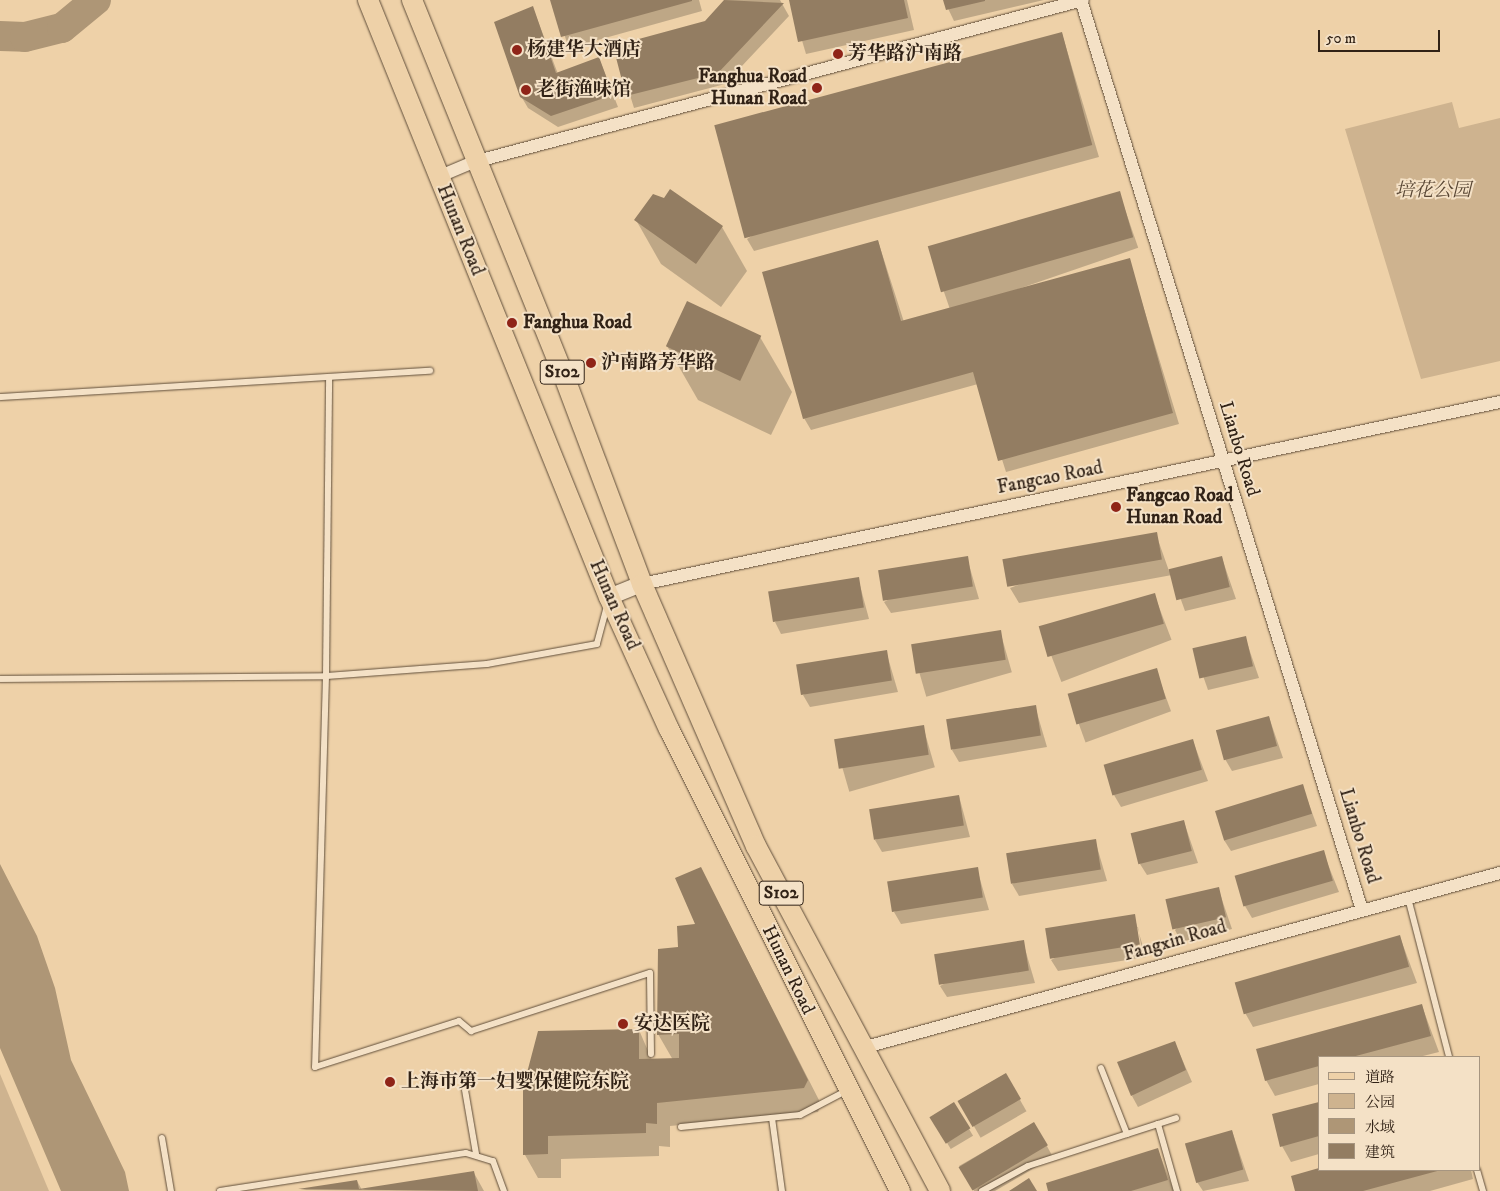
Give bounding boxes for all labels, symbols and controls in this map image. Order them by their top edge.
scale bar [1320,20,1442,52]
text: 50 m [1326,29,1356,48]
place label: 杨建华大酒店 [527,39,641,61]
place label: 芳华路沪南路 [848,43,962,65]
marker: 杨建华大酒店 [511,44,523,56]
marker: 芳华路沪南路 [832,48,844,60]
place label: Fanghua Road Hunan Road [698,66,807,110]
place label: 老街渔味馆 [536,79,631,101]
marker: Fanghua Road Hunan Road [811,82,823,94]
marker: 老街渔味馆 [520,84,532,96]
park label: 培花公园 [1395,180,1471,202]
street label: Hunan Road [431,181,489,279]
place label: Fanghua Road [523,312,632,334]
marker: Fanghua Road [505,316,519,330]
place label: 沪南路芳华路 [601,352,715,374]
road number: S102 [540,357,584,388]
marker: 沪南路芳华路 [585,357,597,369]
street label: Lianbo Road [1214,399,1264,499]
street label: Fangcao Road [995,457,1105,499]
place label: Fangcao Road Hunan Road [1126,485,1233,529]
marker: Fangcao Road Hunan Road [1110,501,1122,513]
street label: Hunan Road [584,556,644,654]
street label: Lianbo Road [1334,786,1384,886]
road number: S102 [758,878,804,908]
street label: Fangxin Road [1121,915,1229,967]
street label: Hunan Road [757,922,819,1018]
place label: 安达医院 [634,1013,710,1035]
marker: 安达医院 [616,1017,630,1031]
legend [1318,1056,1480,1171]
text: 道路 [1365,1068,1395,1087]
place label: 上海市第一妇婴保健院东院 [401,1071,629,1093]
marker: 上海市第一妇婴保健院东院 [383,1075,397,1089]
text: 公园 [1365,1093,1395,1112]
text: 水域 [1365,1118,1395,1137]
text: 建筑 [1365,1143,1395,1162]

